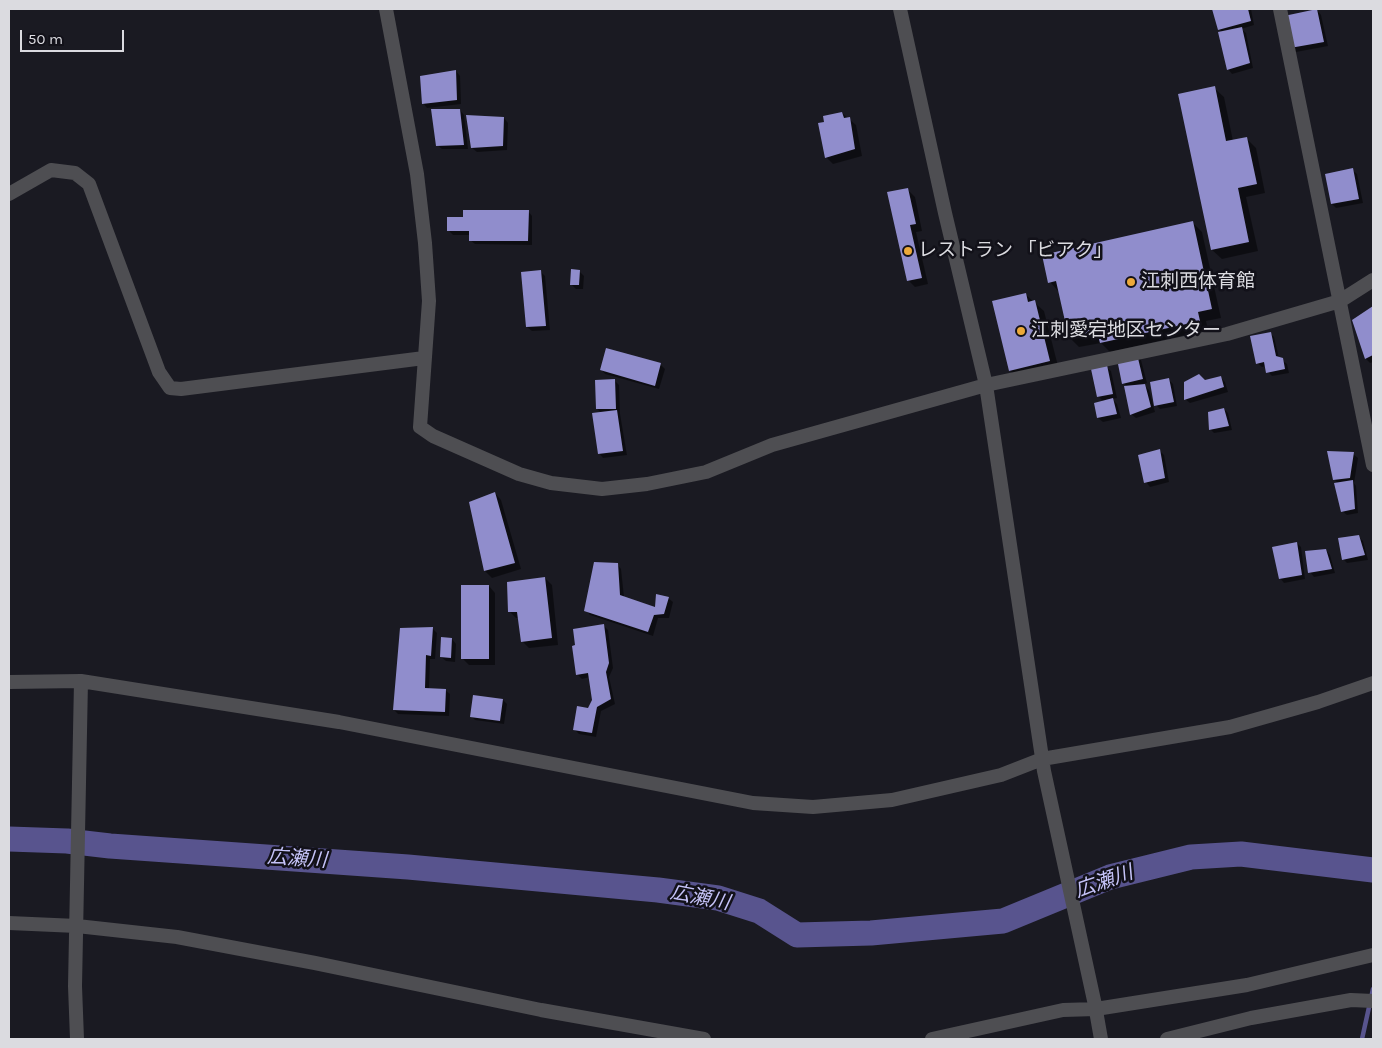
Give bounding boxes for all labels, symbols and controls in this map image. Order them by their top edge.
scale bar [22,20,126,52]
text: 50 m [28,30,63,48]
place label: レストラン 「ビアク」 [918,240,1113,262]
marker: レストラン 「ビアク」 [902,245,914,257]
place label: 江刺西体育館 [1141,271,1255,293]
marker: 江刺西体育館 [1125,276,1137,288]
place label: 江刺愛宕地区センター [1031,320,1221,342]
marker: 江刺愛宕地区センター [1015,325,1027,337]
water label: 広瀬川 [266,845,328,873]
water label: 広瀬川 [1072,861,1136,903]
water label: 広瀬川 [668,880,732,916]

